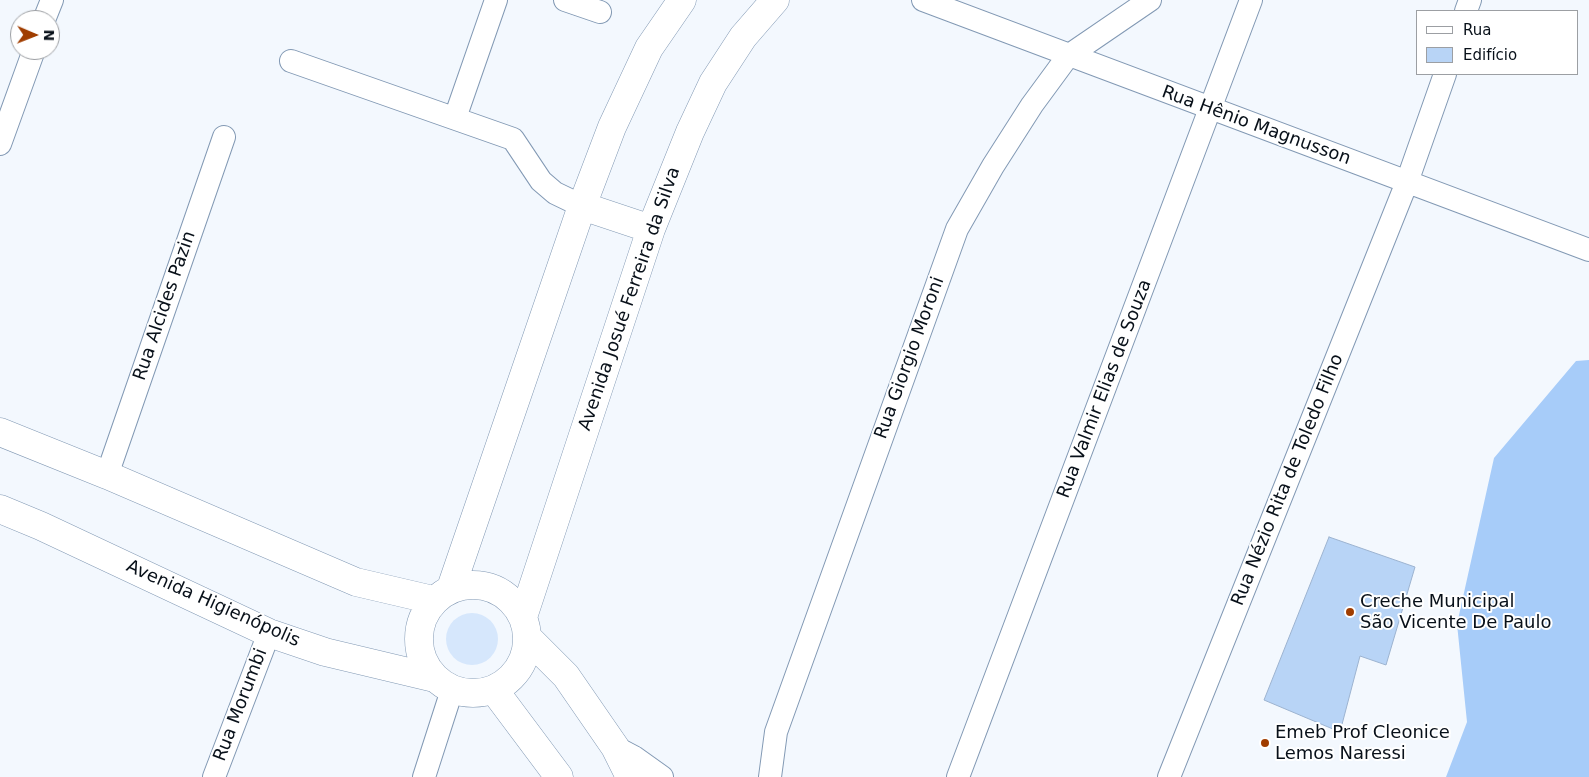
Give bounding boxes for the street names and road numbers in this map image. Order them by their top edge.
street label: Rua Hênio Magnusson [1159,82,1353,170]
street label: Avenida Josué Ferreira da Silva [575,164,685,434]
street label: Rua Alcides Pazin [129,228,201,384]
street label: Rua Giorgio Moroni [871,274,949,442]
street label: Rua Valmir Elias de Souza [1053,277,1157,501]
street label: Rua Nézio Rita de Toledo Filho [1227,351,1349,609]
street label: Avenida Higienópolis [123,556,303,652]
street label: Rua Morumbi [210,646,272,764]

